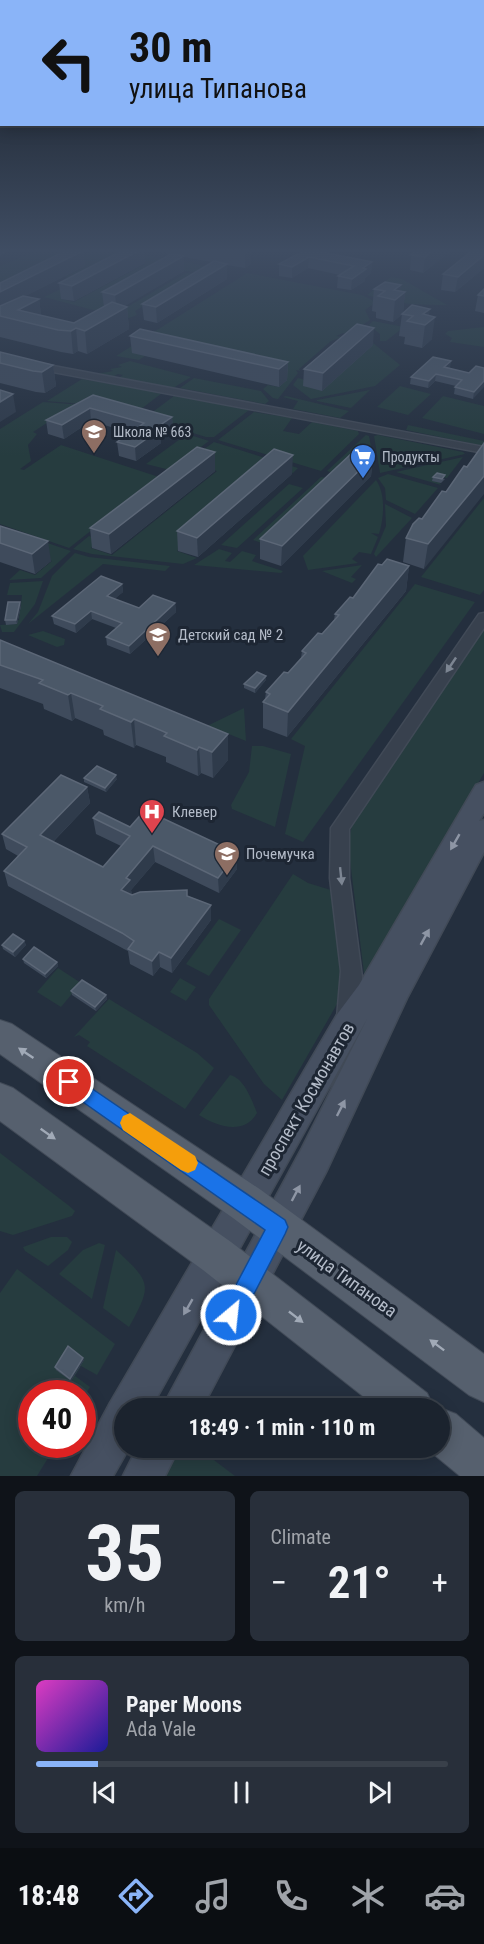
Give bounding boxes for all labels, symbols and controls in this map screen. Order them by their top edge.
text: 30 m [129,23,212,72]
icon: left [30,24,108,102]
text: улица Типанова [129,73,307,105]
school or university icon: Школа № 663 [79,417,109,455]
place label: Школа № 663 [113,424,191,440]
supermarket icon: Продукты [348,442,378,480]
place label: Продукты [382,449,440,465]
school or university icon: Детский сад № 2 [143,620,173,658]
place label: Детский сад № 2 [178,626,283,644]
one-way arrow [445,657,457,673]
hospital icon: Клевер [137,797,167,835]
place label: Клевер [172,803,217,821]
one-way arrow [450,834,460,851]
school or university icon: Почемучка [212,839,242,877]
place label: Почемучка [246,845,315,863]
one-way arrow [336,867,346,886]
one-way arrow [420,929,430,946]
street label: проспект Космонавтов [254,1019,358,1179]
one-way arrow [18,1047,34,1059]
pin [43,1056,94,1107]
icon: arrive [52,1065,85,1098]
one-way arrow [336,1099,345,1116]
one-way arrow [39,1128,55,1140]
one-way arrow [291,1185,301,1202]
street label: улица Типанова [293,1235,401,1321]
position arrow [199,1283,263,1347]
one-way arrow [183,1299,193,1316]
one-way arrow [287,1311,303,1323]
one-way arrow [430,1339,446,1351]
speed limit sign: 40 [18,1380,96,1458]
text: 18:49 · 1 min · 110 m [189,1415,375,1440]
text: 35 [85,1508,164,1599]
text: Climate [271,1525,331,1549]
text: 21° [328,1556,391,1609]
text: − [271,1563,287,1602]
text: + [432,1563,448,1602]
text: km/h [104,1593,145,1617]
text: Paper Moons [126,1692,242,1717]
text: Ada Vale [126,1717,196,1741]
icon: previous [88,1776,121,1809]
icon: pause [225,1776,258,1809]
icon: next [363,1776,396,1809]
icon: directions [115,1875,157,1917]
icon: music [192,1875,234,1917]
icon: phone [270,1875,312,1917]
icon: climate [347,1875,389,1917]
icon: car [424,1875,466,1917]
text: 18:48 [18,1880,80,1912]

